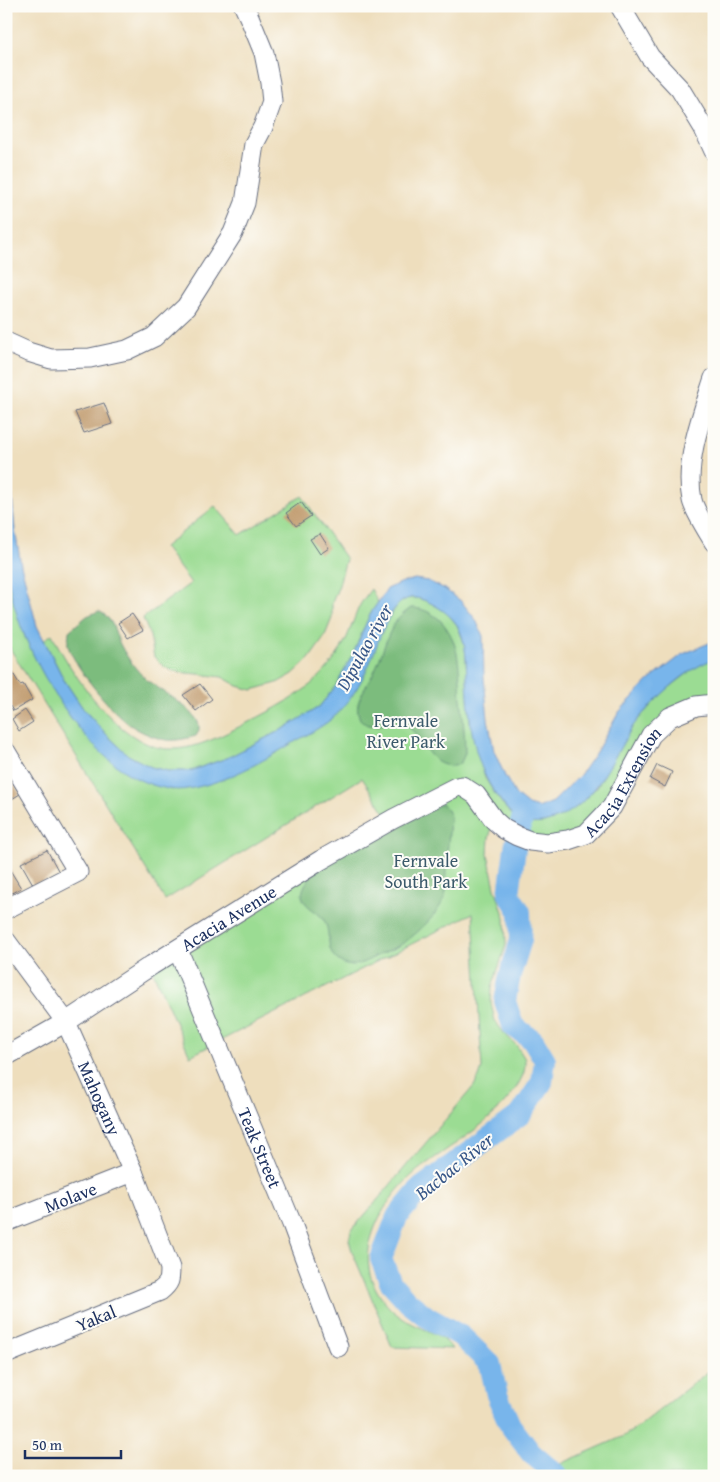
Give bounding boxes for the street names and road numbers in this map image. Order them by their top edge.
street label: Acacia Extension [577,719,667,843]
street label: Acacia Avenue [175,878,281,958]
street label: Mahogany [71,1056,128,1140]
street label: Teak Street [231,1103,289,1193]
street label: Molave [40,1174,100,1219]
street label: Yakal [72,1298,120,1338]

